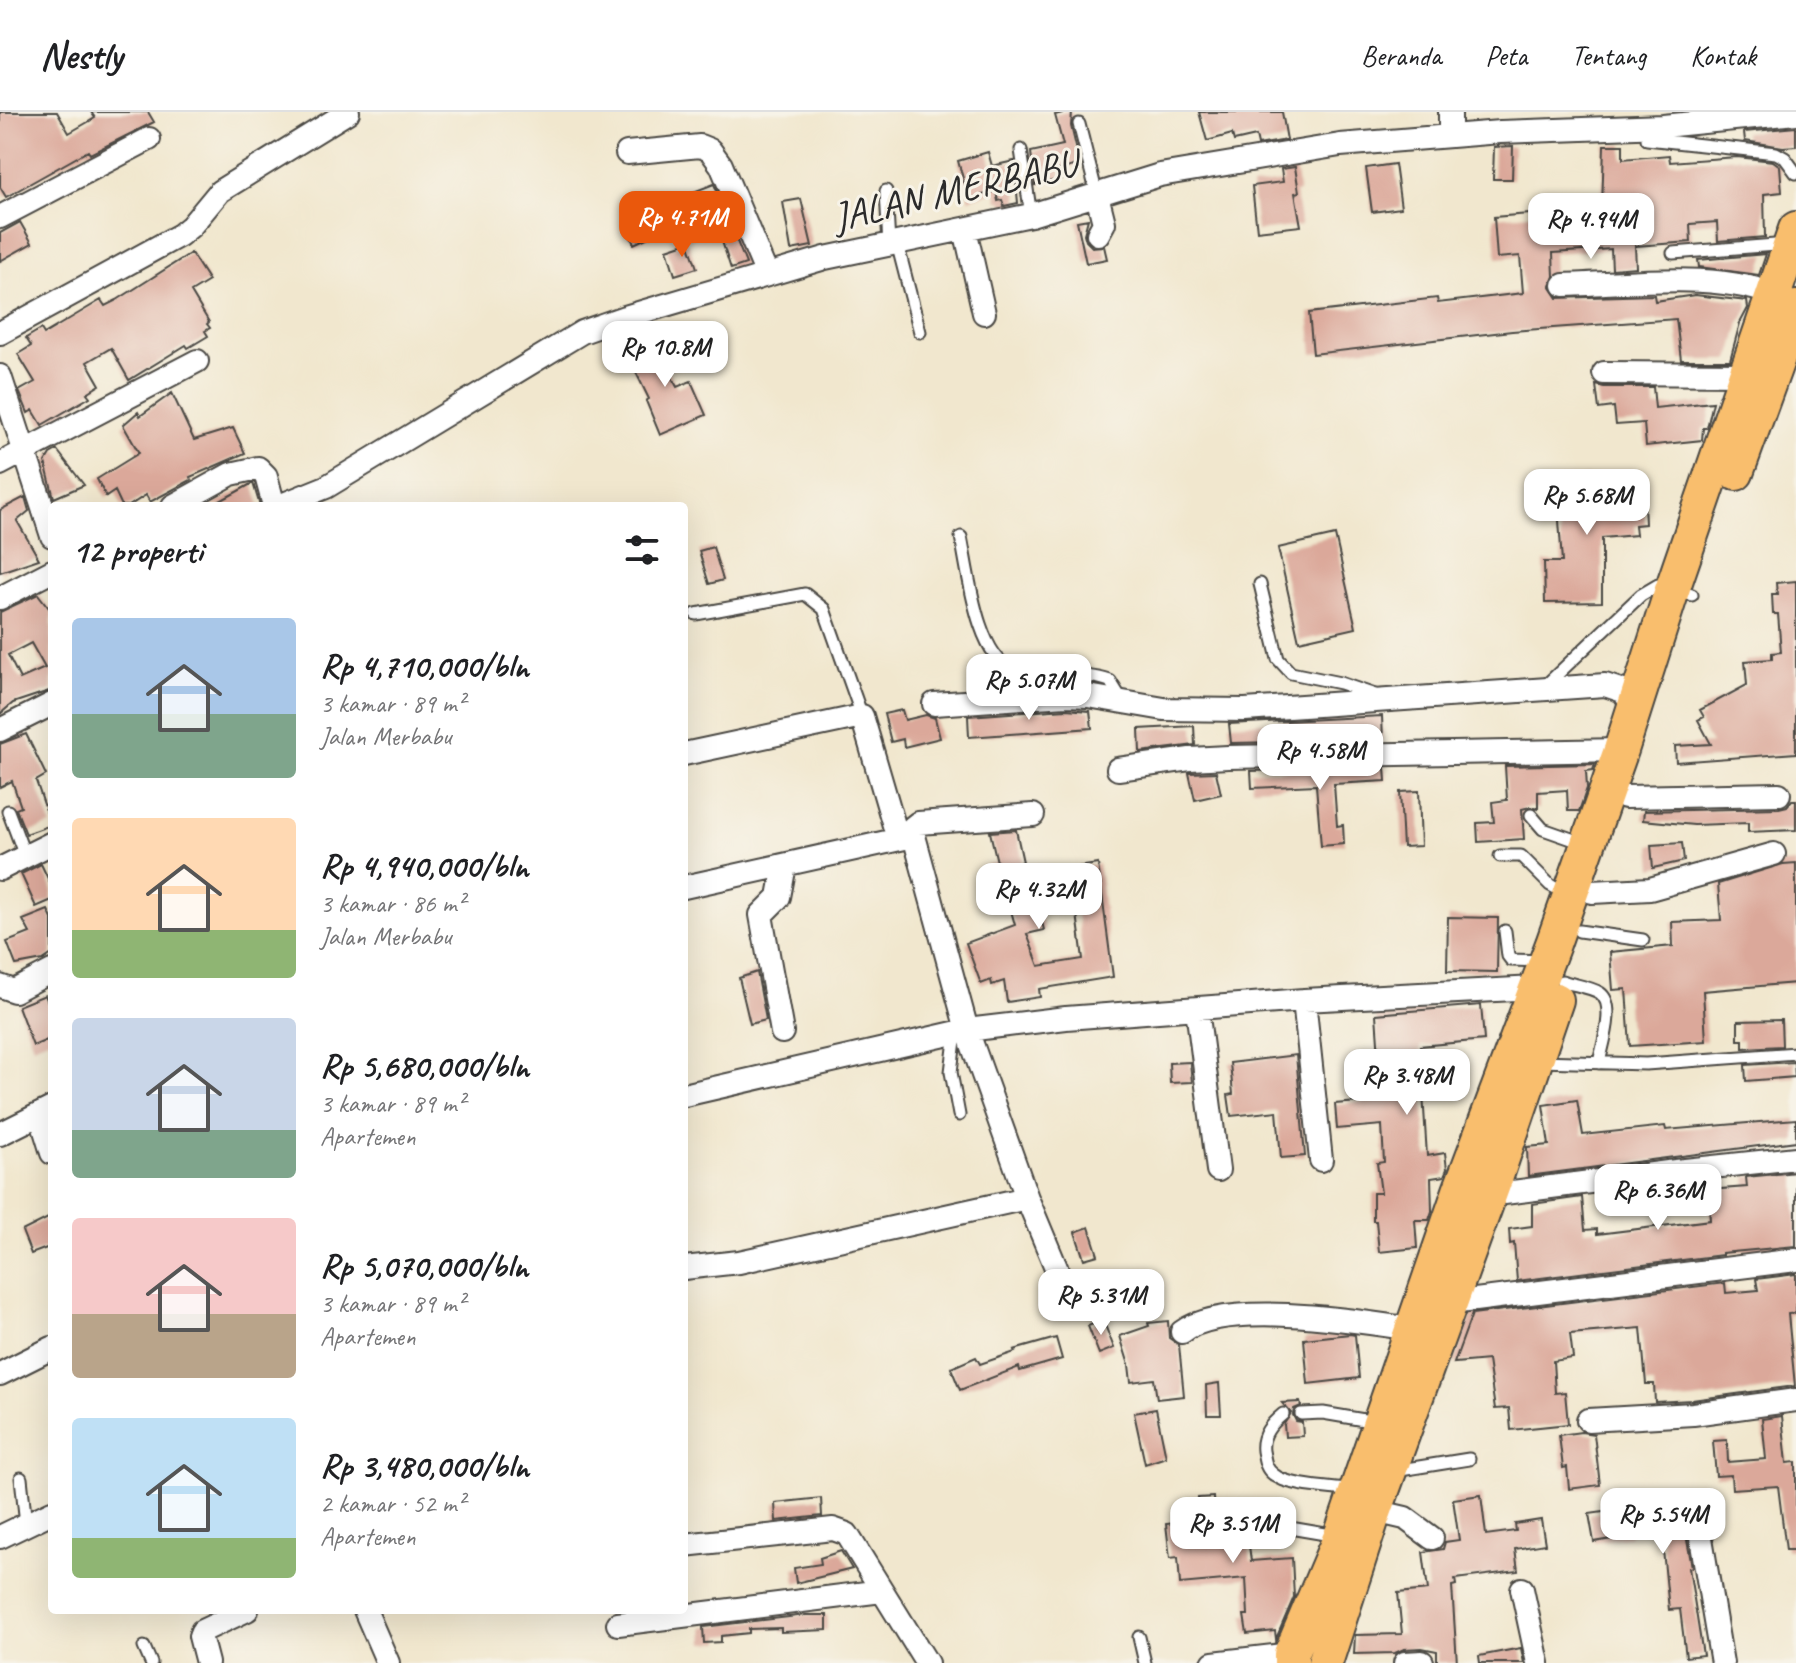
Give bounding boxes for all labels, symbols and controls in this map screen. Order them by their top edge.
text: Nestly [40,32,122,79]
text: Beranda [1361,38,1441,73]
text: Peta [1485,38,1527,73]
text: Tentang [1571,38,1646,73]
text: Kontak [1690,38,1756,73]
street label: JALAN MERBABU [826,136,1088,243]
pin: Rp 4.71M [599,191,765,259]
pin: Rp 4.94M [1508,193,1674,261]
text: Rp 4.71M [637,200,727,233]
text: Rp 4.94M [1546,202,1636,235]
pin: Rp 10.8M [582,321,748,389]
text: Rp 10.8M [620,330,710,363]
pin: Rp 5.68M [1504,469,1670,537]
text: Rp 5.68M [1542,478,1632,511]
icon: filters [620,528,664,572]
text: 12 properti [72,529,203,572]
text: Rp 4,710,000/bln [320,644,529,687]
icon: home [136,650,232,746]
pin: Rp 5.07M [946,654,1112,722]
text: Rp 5.07M [984,663,1074,696]
text: 3 kamar · 89 m² [320,687,465,720]
text: Jalan Merbabu [320,720,452,753]
pin: Rp 4.58M [1237,724,1403,792]
text: Rp 4.58M [1275,733,1365,766]
text: Rp 4,940,000/bln [320,844,528,887]
icon: home [136,850,232,946]
pin: Rp 4.32M [956,863,1122,931]
text: Rp 4.32M [994,872,1084,905]
text: 3 kamar · 86 m² [320,887,465,920]
text: Jalan Merbabu [320,920,452,953]
text: Rp 5,680,000/bln [320,1044,529,1087]
pin: Rp 3.48M [1324,1049,1490,1117]
icon: home [136,1050,232,1146]
text: Rp 3.48M [1362,1058,1452,1091]
text: 3 kamar · 89 m² [320,1087,465,1120]
text: Apartemen [320,1120,415,1153]
pin: Rp 6.36M [1575,1164,1741,1232]
text: Rp 6.36M [1612,1173,1704,1206]
text: Rp 5,070,000/bln [320,1244,528,1287]
icon: home [136,1250,232,1346]
pin: Rp 5.31M [1018,1269,1184,1337]
text: Rp 5.31M [1056,1278,1146,1311]
text: 3 kamar · 89 m² [320,1287,465,1320]
text: Apartemen [320,1320,415,1353]
text: Rp 3,480,000/bln [320,1444,529,1487]
icon: home [136,1450,232,1546]
text: 2 kamar · 52 m² [320,1487,465,1520]
pin: Rp 5.54M [1580,1488,1746,1556]
pin: Rp 3.51M [1150,1497,1316,1565]
text: Rp 5.54M [1618,1497,1708,1530]
text: Rp 3.51M [1188,1506,1278,1539]
text: Apartemen [320,1520,415,1553]

